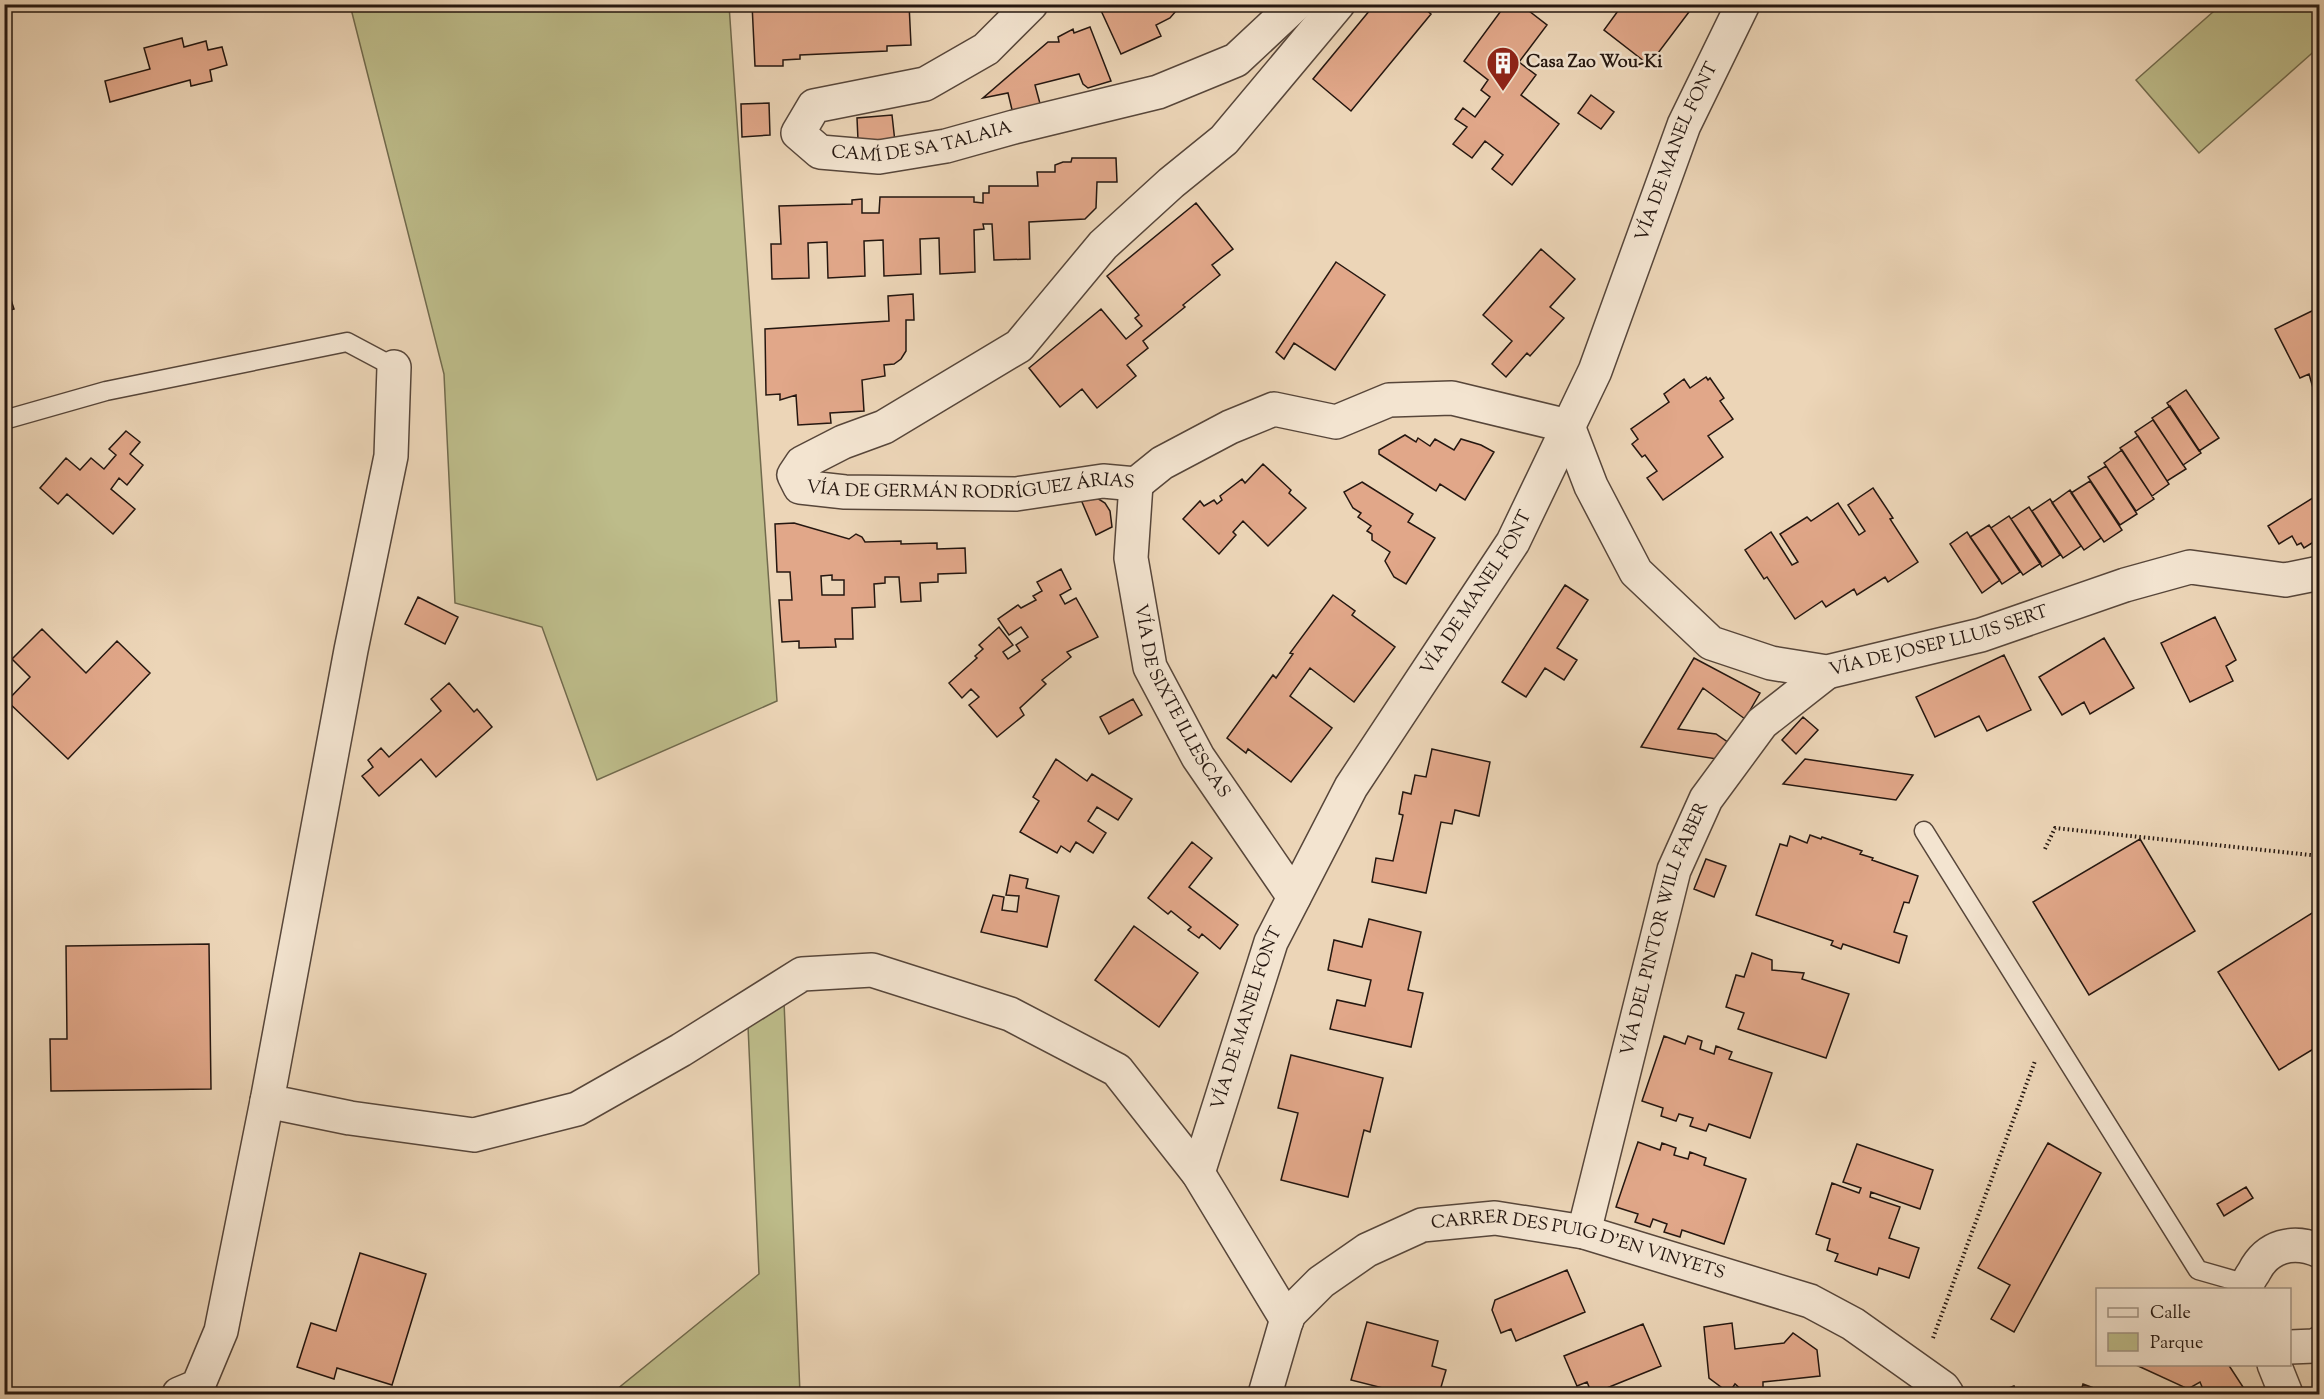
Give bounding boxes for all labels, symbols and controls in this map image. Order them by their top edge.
building icon: Casa Zao Wou-Ki [1485,45,1521,92]
place label: Casa Zao Wou-Ki [1526,50,1663,76]
street label: VÍA DE MANEL FONT [1630,58,1726,245]
street label: CAMÍ DE SA TALAIA [830,115,1016,170]
street label: VÍA DE GERMÁN RODRÍGUEZ ÁRIAS [805,468,1135,507]
street label: VÍA DE MANEL FONT [1415,506,1539,681]
street label: VÍA DE JOSEP LLUIS SERT [1827,599,2052,684]
street label: VÍA DE SIXTE ILLESCAS [1126,602,1236,804]
street label: VÍA DEL PINTOR WILL FABER [1615,798,1716,1059]
street label: VÍA DE MANEL FONT [1206,922,1290,1114]
street label: CARRER DES PUIG D'EN VINYETS [1430,1205,1728,1287]
legend [2096,1288,2291,1366]
text: Calle [2150,1301,2191,1327]
text: Parque [2150,1331,2203,1357]

